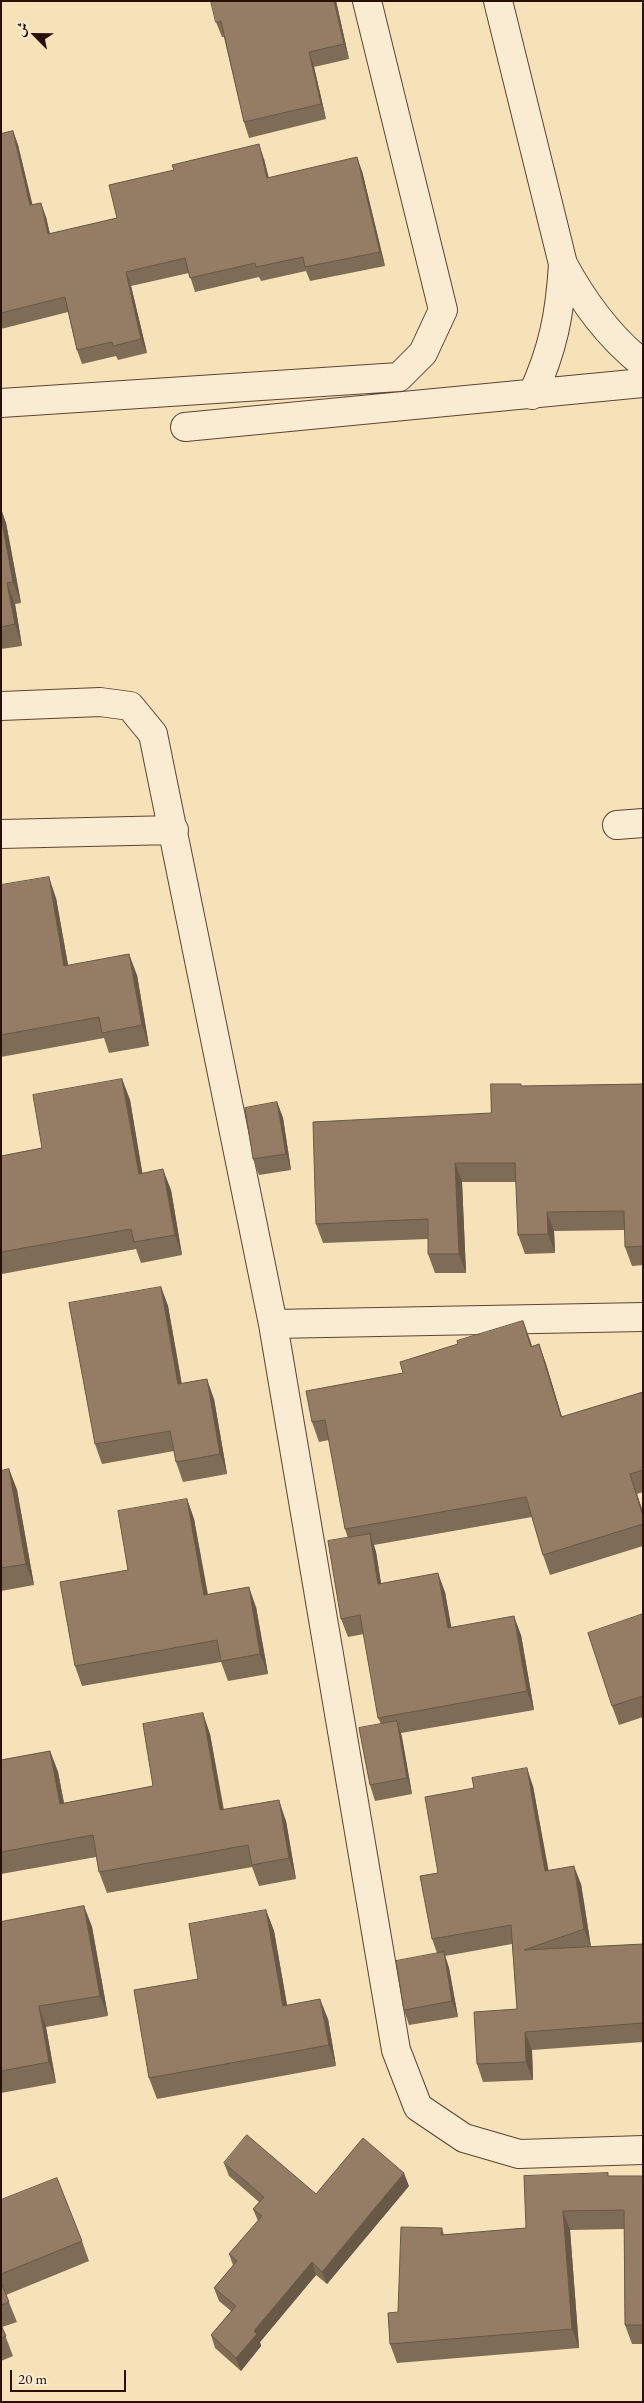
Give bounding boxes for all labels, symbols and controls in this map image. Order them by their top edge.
north arrow [10,10,60,60]
text: ش [10,19,32,39]
scale bar [12,2360,129,2392]
text: 20 m [18,2369,47,2388]

